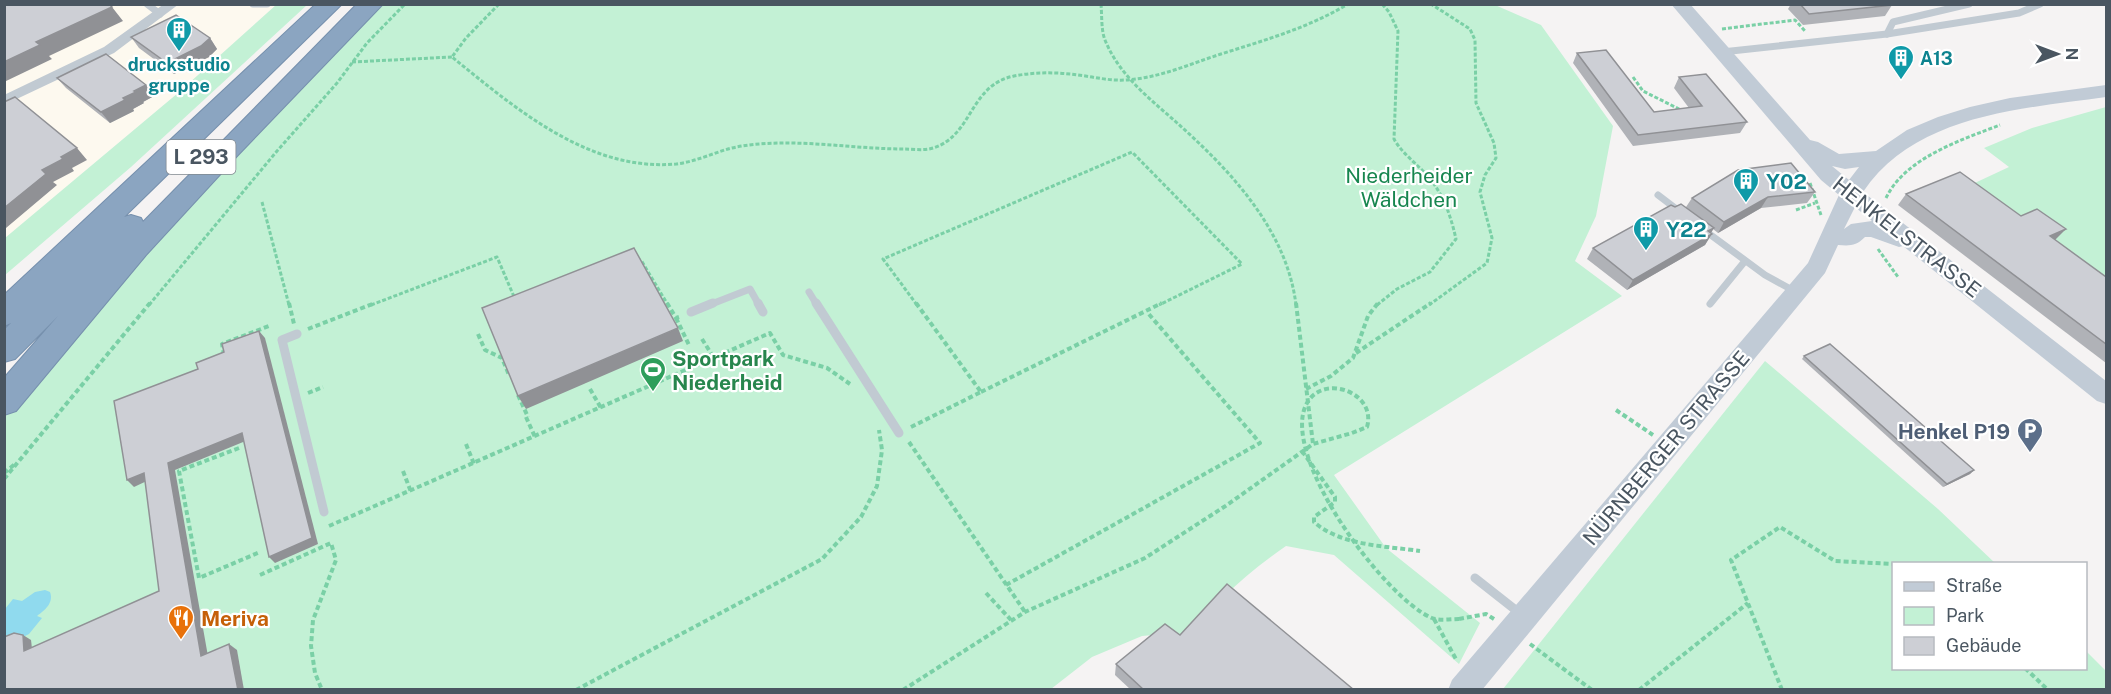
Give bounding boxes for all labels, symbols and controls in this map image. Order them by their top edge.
building icon: druckstudio gruppe [164,15,194,53]
north arrow [2027,24,2087,84]
building icon: A13 [1886,43,1916,81]
place label: A13 [1920,48,1953,69]
text: N [2062,48,2081,60]
place label: druckstudio gruppe [128,54,230,96]
road number: L 293 [166,140,236,174]
park label: Niederheider Wäldchen [1345,163,1473,212]
building icon: Y02 [1731,166,1761,204]
place label: Y02 [1766,169,1807,194]
street label: HENKELSTRASSE [1828,171,1986,303]
building icon: Y22 [1631,214,1661,252]
place label: Y22 [1666,217,1707,242]
place label: Sportpark Niederheid [672,346,783,395]
street label: NÜRNBERGER STRASSE [1577,346,1755,550]
sports icon: Sportpark Niederheid [638,355,668,393]
parking icon: Henkel P19 [2015,416,2045,454]
place label: Henkel P19 [1898,419,2010,444]
legend [1892,562,2087,670]
text: Straße [1946,575,2002,596]
restaurant icon: Meriva [166,603,196,641]
text: Park [1946,605,1984,626]
place label: Meriva [201,606,269,631]
text: Gebäude [1946,635,2021,656]

